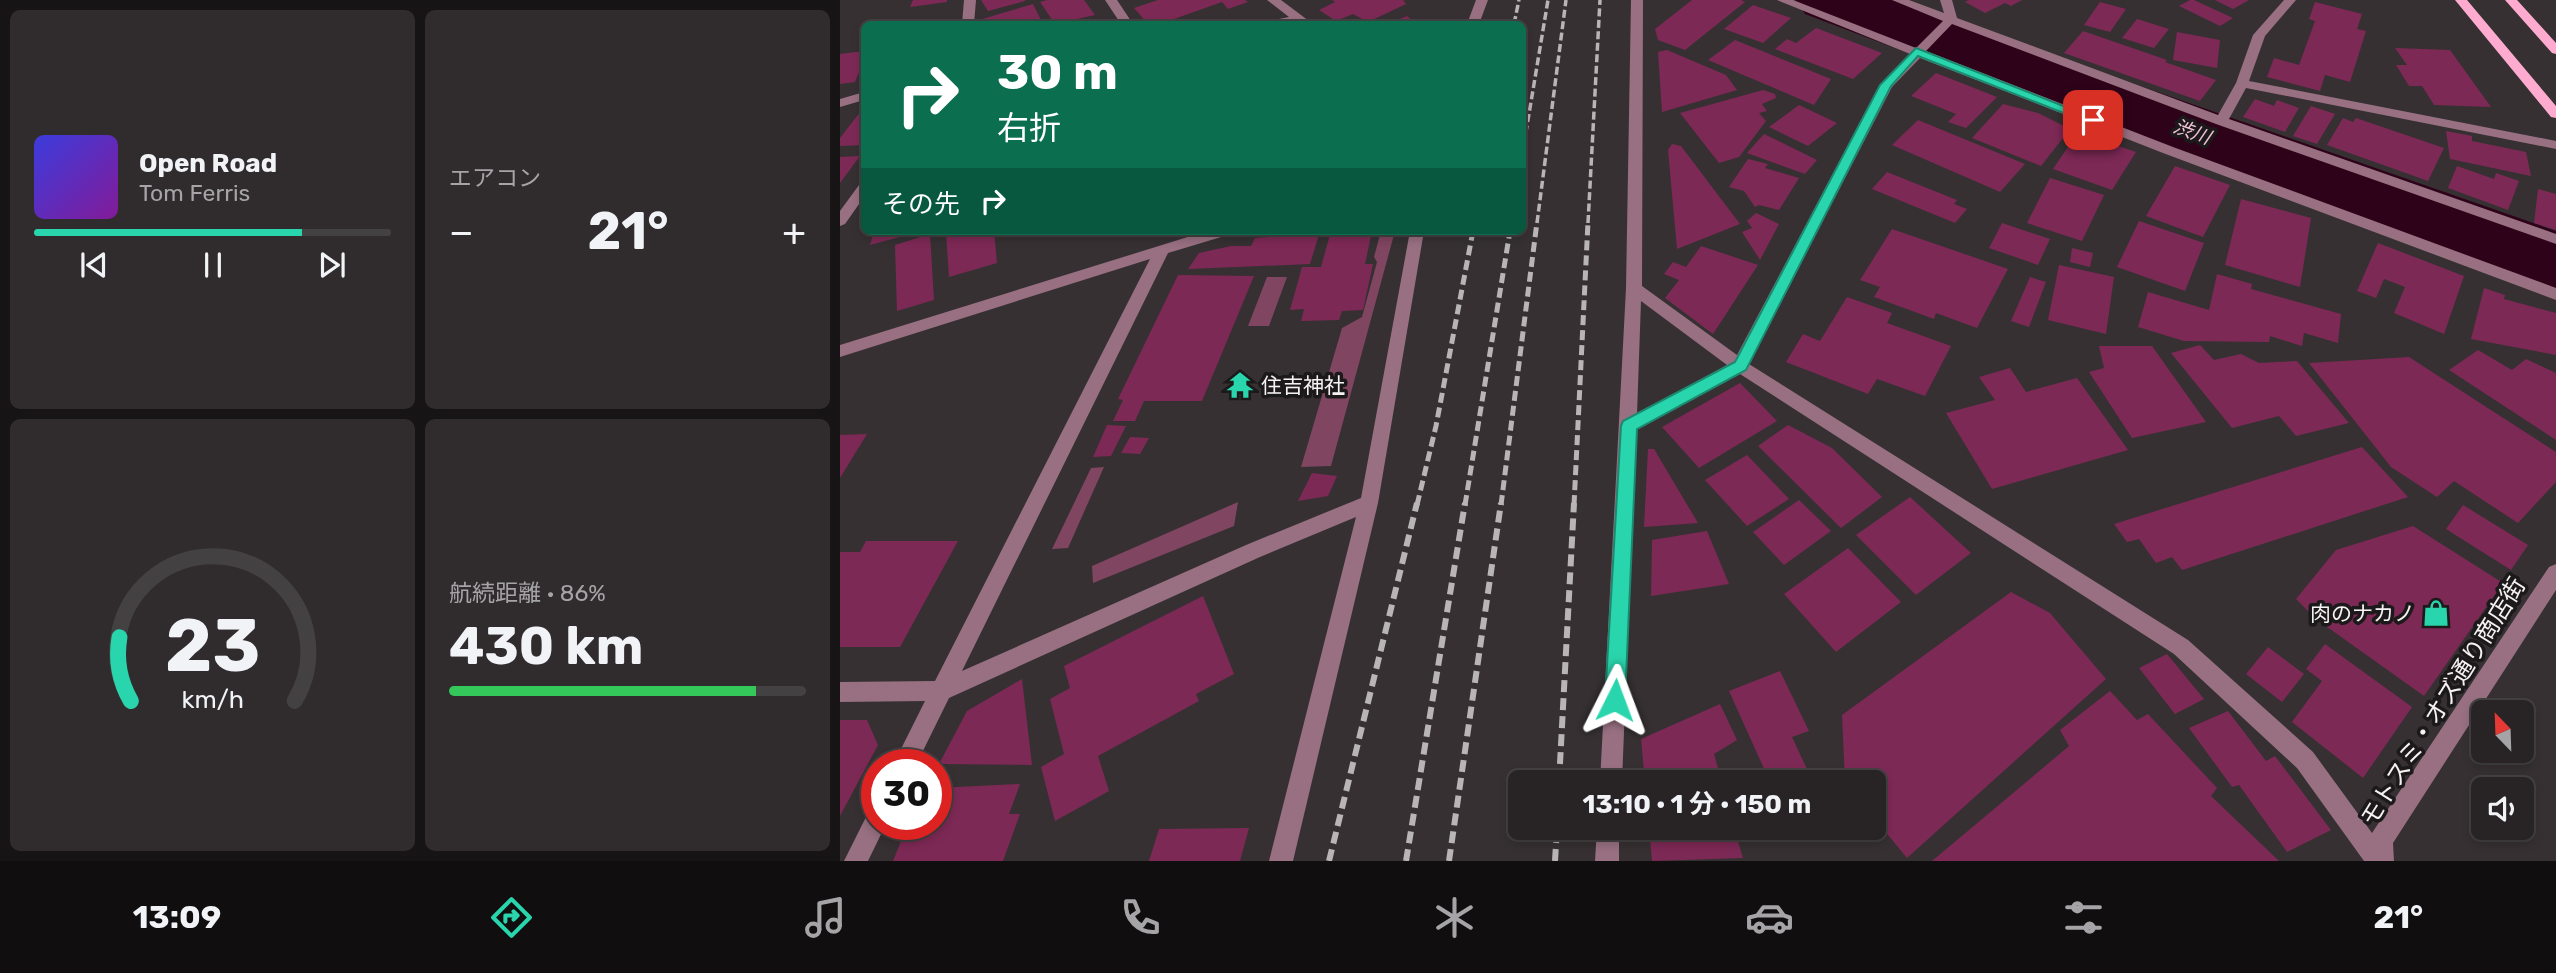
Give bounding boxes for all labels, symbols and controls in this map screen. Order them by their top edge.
text: 30 m [997,43,1118,101]
icon: right [882,49,973,140]
pin [2063,90,2123,150]
icon: arrive [2074,101,2112,139]
text: 右折 [997,109,1061,147]
water label: 渋川 [2170,115,2216,150]
text: Open Road [139,148,277,179]
text: エアコン [449,164,541,192]
text: Tom Ferris [139,179,250,207]
icon: right [974,182,1012,220]
text: その先 [882,189,960,220]
text: 21° [588,200,669,262]
text: − [449,209,474,255]
text: + [782,209,806,255]
icon: previous [75,246,113,284]
icon: pause [194,246,232,284]
icon: next [313,246,351,284]
temple icon: 住吉神社 [1225,370,1255,400]
place label: 住吉神社 [1261,373,1345,398]
street label: モトスミ・オズ通り商店街 [2355,572,2531,832]
text: 航続距離 · 86% [449,579,606,607]
shop icon: 肉のナカノ [2421,598,2451,628]
place label: 肉のナカノ [2310,601,2415,626]
text: 23 [165,603,260,689]
text: 430 km [449,615,643,677]
position arrow [1578,663,1652,737]
text: km/h [181,685,244,714]
north arrow [2471,700,2534,763]
map controls [2471,700,2534,840]
speed limit sign: 30 [861,749,952,840]
button: sound [2471,777,2534,840]
text: 13:10 · 1 分 · 150 m [1583,789,1811,820]
icon: directions [487,893,536,942]
icon: music [801,893,850,942]
icon: phone [1116,893,1165,942]
icon: climate [1430,893,1479,942]
icon: car [1745,893,1794,942]
icon: filters [2059,893,2108,942]
text: 13:09 [133,898,221,936]
text: 21° [2373,898,2423,936]

